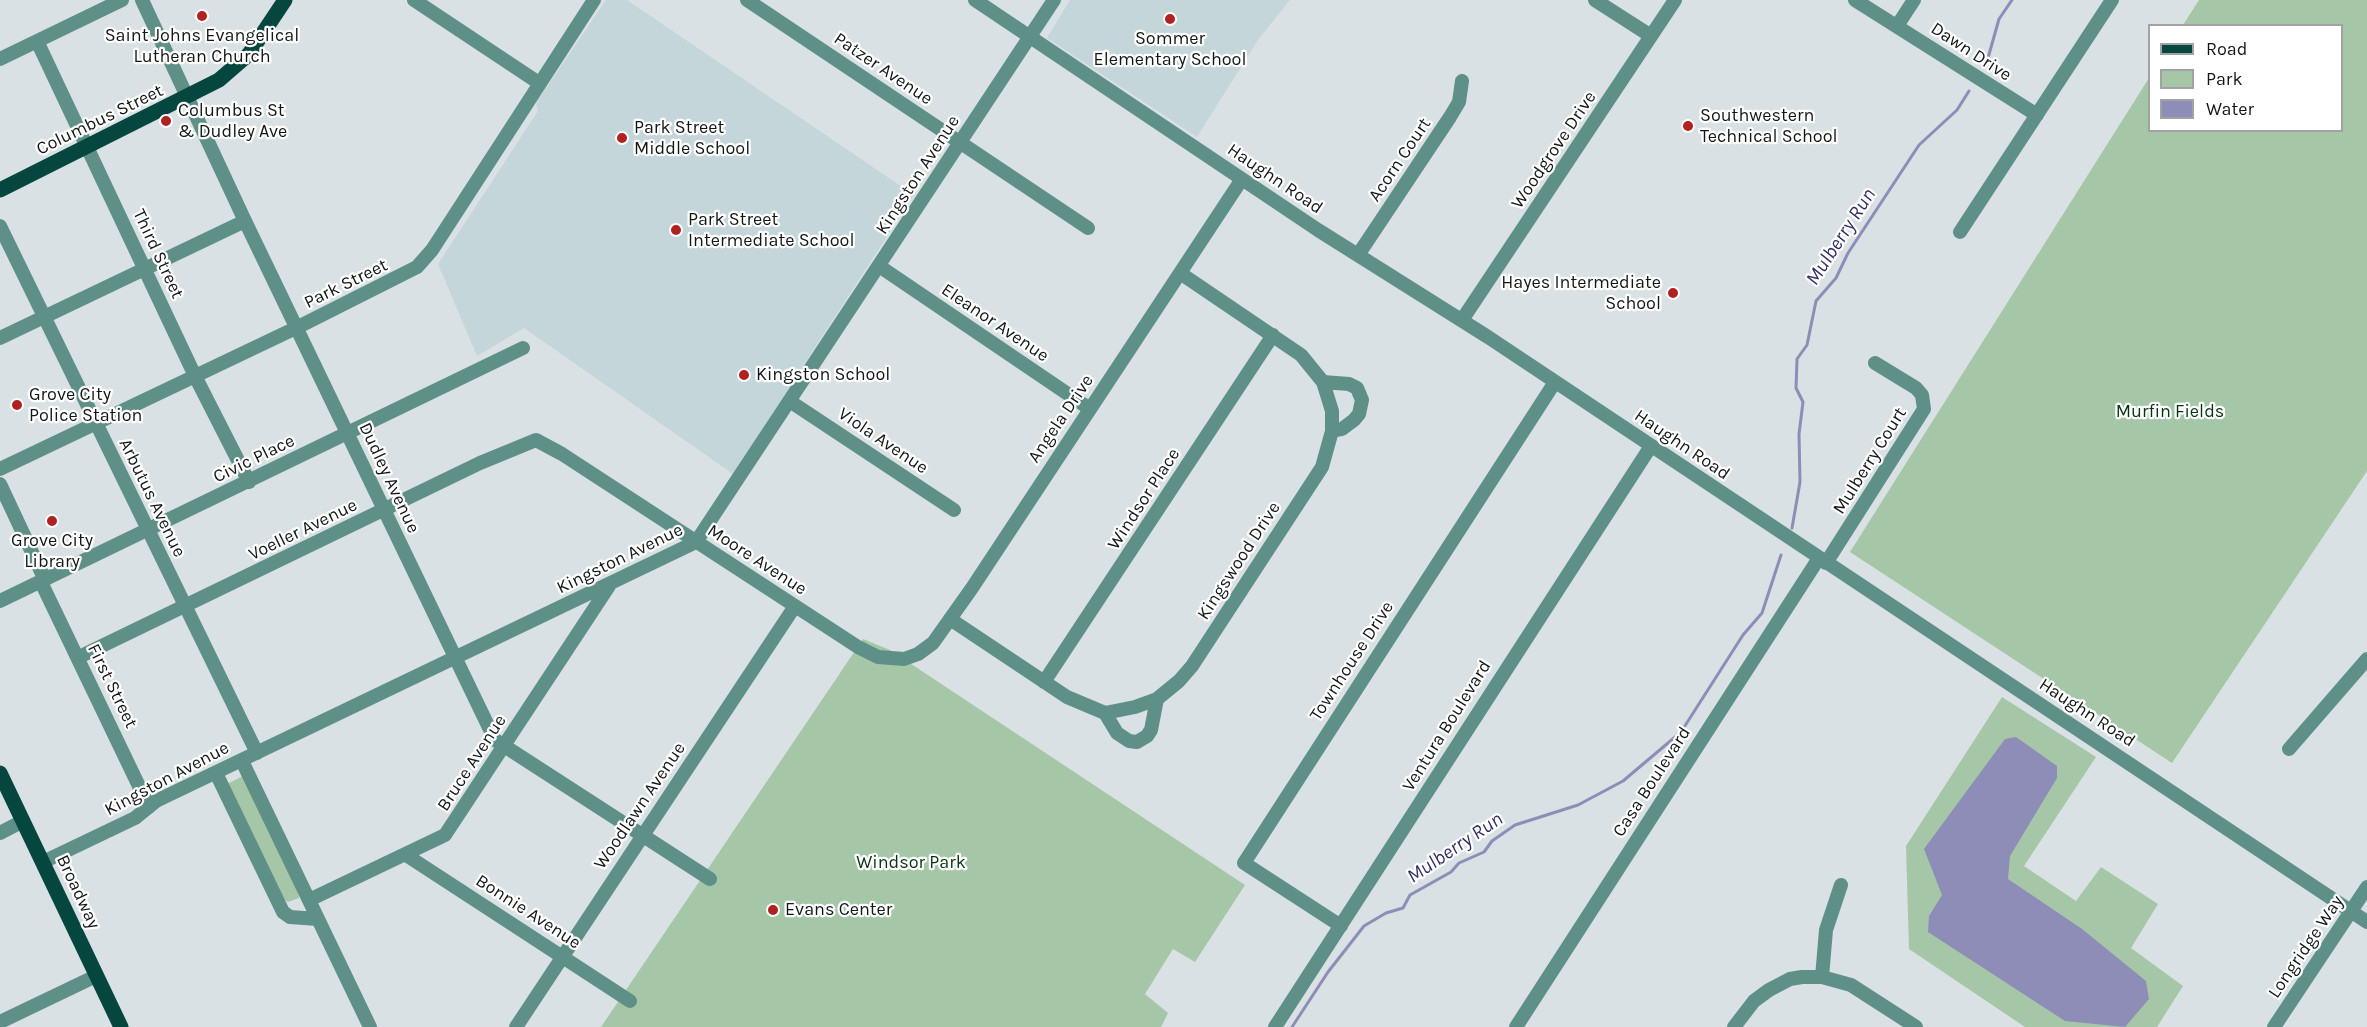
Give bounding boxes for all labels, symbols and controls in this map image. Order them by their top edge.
marker: Saint Johns Evangelical Lutheran Church [195,9,209,23]
marker: Sommer Elementary School [1163,12,1177,26]
street label: Dawn Drive [1927,18,2015,86]
legend [2148,24,2343,132]
place label: Saint Johns Evangelical Lutheran Church [105,25,299,68]
street label: Patzer Avenue [830,28,936,110]
place label: Sommer Elementary School [1094,28,1246,70]
text: Road [2206,38,2247,60]
text: Park [2206,68,2243,90]
street label: Columbus Street [33,80,167,160]
street label: Woodgrove Drive [1507,87,1601,213]
text: Water [2206,98,2254,120]
place label: Columbus St & Dudley Ave [178,100,287,142]
place label: Southwestern Technical School [1700,105,1838,148]
street label: Kingston Avenue [871,111,965,239]
marker: Columbus St & Dudley Ave [159,114,173,128]
street label: Acorn Court [1364,114,1436,206]
place label: Park Street Middle School [634,117,750,160]
marker: Southwestern Technical School [1681,119,1695,133]
marker: Park Street Middle School [615,131,629,145]
street label: Haughn Road [1223,139,1327,219]
water label: Mulberry Run [1801,184,1881,290]
street label: Third Street [128,206,188,302]
place label: Park Street Intermediate School [688,209,854,252]
marker: Park Street Intermediate School [669,223,683,237]
street label: Park Street [301,255,391,313]
place label: Hayes Intermediate School [1501,272,1661,314]
street label: Eleanor Avenue [937,279,1053,367]
marker: Hayes Intermediate School [1666,286,1680,300]
place label: Kingston School [756,364,890,386]
marker: Kingston School [737,368,751,382]
street label: Angela Drive [1024,371,1098,467]
place label: Grove City Police Station [29,384,142,426]
marker: Grove City Police Station [10,398,24,412]
park label: Murfin Fields [2116,401,2224,423]
street label: Viola Avenue [834,403,932,479]
street label: Mulberry Court [1829,404,1911,518]
street label: Haughn Road [1630,405,1734,485]
street label: Dudley Avenue [354,419,424,537]
street label: Civic Place [210,430,298,488]
street label: Arbutus Avenue [114,435,190,561]
street label: Windsor Place [1103,444,1185,554]
street label: Voeller Avenue [245,494,361,566]
street label: Kingswood Drive [1193,498,1285,624]
marker: Grove City Library [45,514,59,528]
street label: Kingston Avenue [553,519,687,599]
street label: Moore Avenue [703,520,811,600]
place label: Grove City Library [11,530,93,572]
street label: Townhouse Drive [1305,597,1399,725]
street label: First Street [82,640,142,732]
street label: Ventura Boulevard [1398,657,1496,795]
street label: Haughn Road [2035,674,2139,752]
street label: Bruce Avenue [433,711,511,815]
street label: Casa Boulevard [1608,723,1696,841]
street label: Kingston Avenue [101,737,233,821]
street label: Woodlawn Avenue [590,739,690,873]
water label: Mulberry Run [1402,807,1508,889]
street label: Broadway [51,851,105,933]
park label: Windsor Park [856,852,966,874]
street label: Bonnie Avenue [471,870,585,954]
street label: Longridge Way [2264,892,2348,1002]
place label: Evans Center [785,899,892,921]
marker: Evans Center [766,903,780,917]

